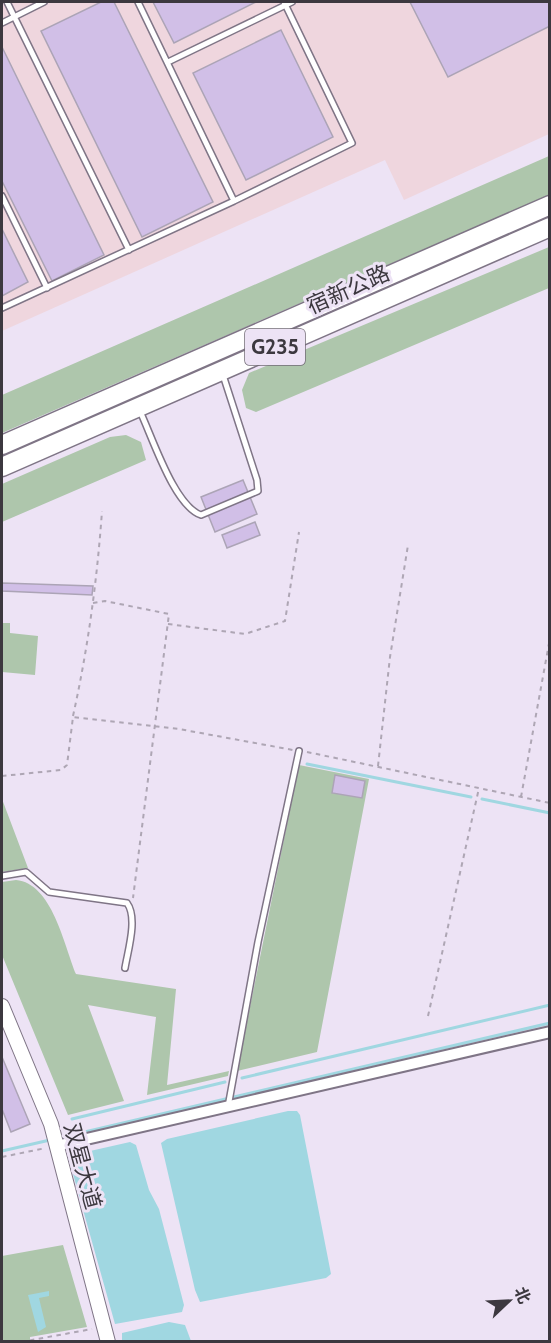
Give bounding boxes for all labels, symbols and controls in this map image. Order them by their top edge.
street label: 宿新公路 [303,259,394,320]
road number: G235 [245,329,305,365]
street label: 双星大道 [58,1120,107,1212]
north arrow [479,1271,539,1331]
text: 北 [510,1284,534,1306]

